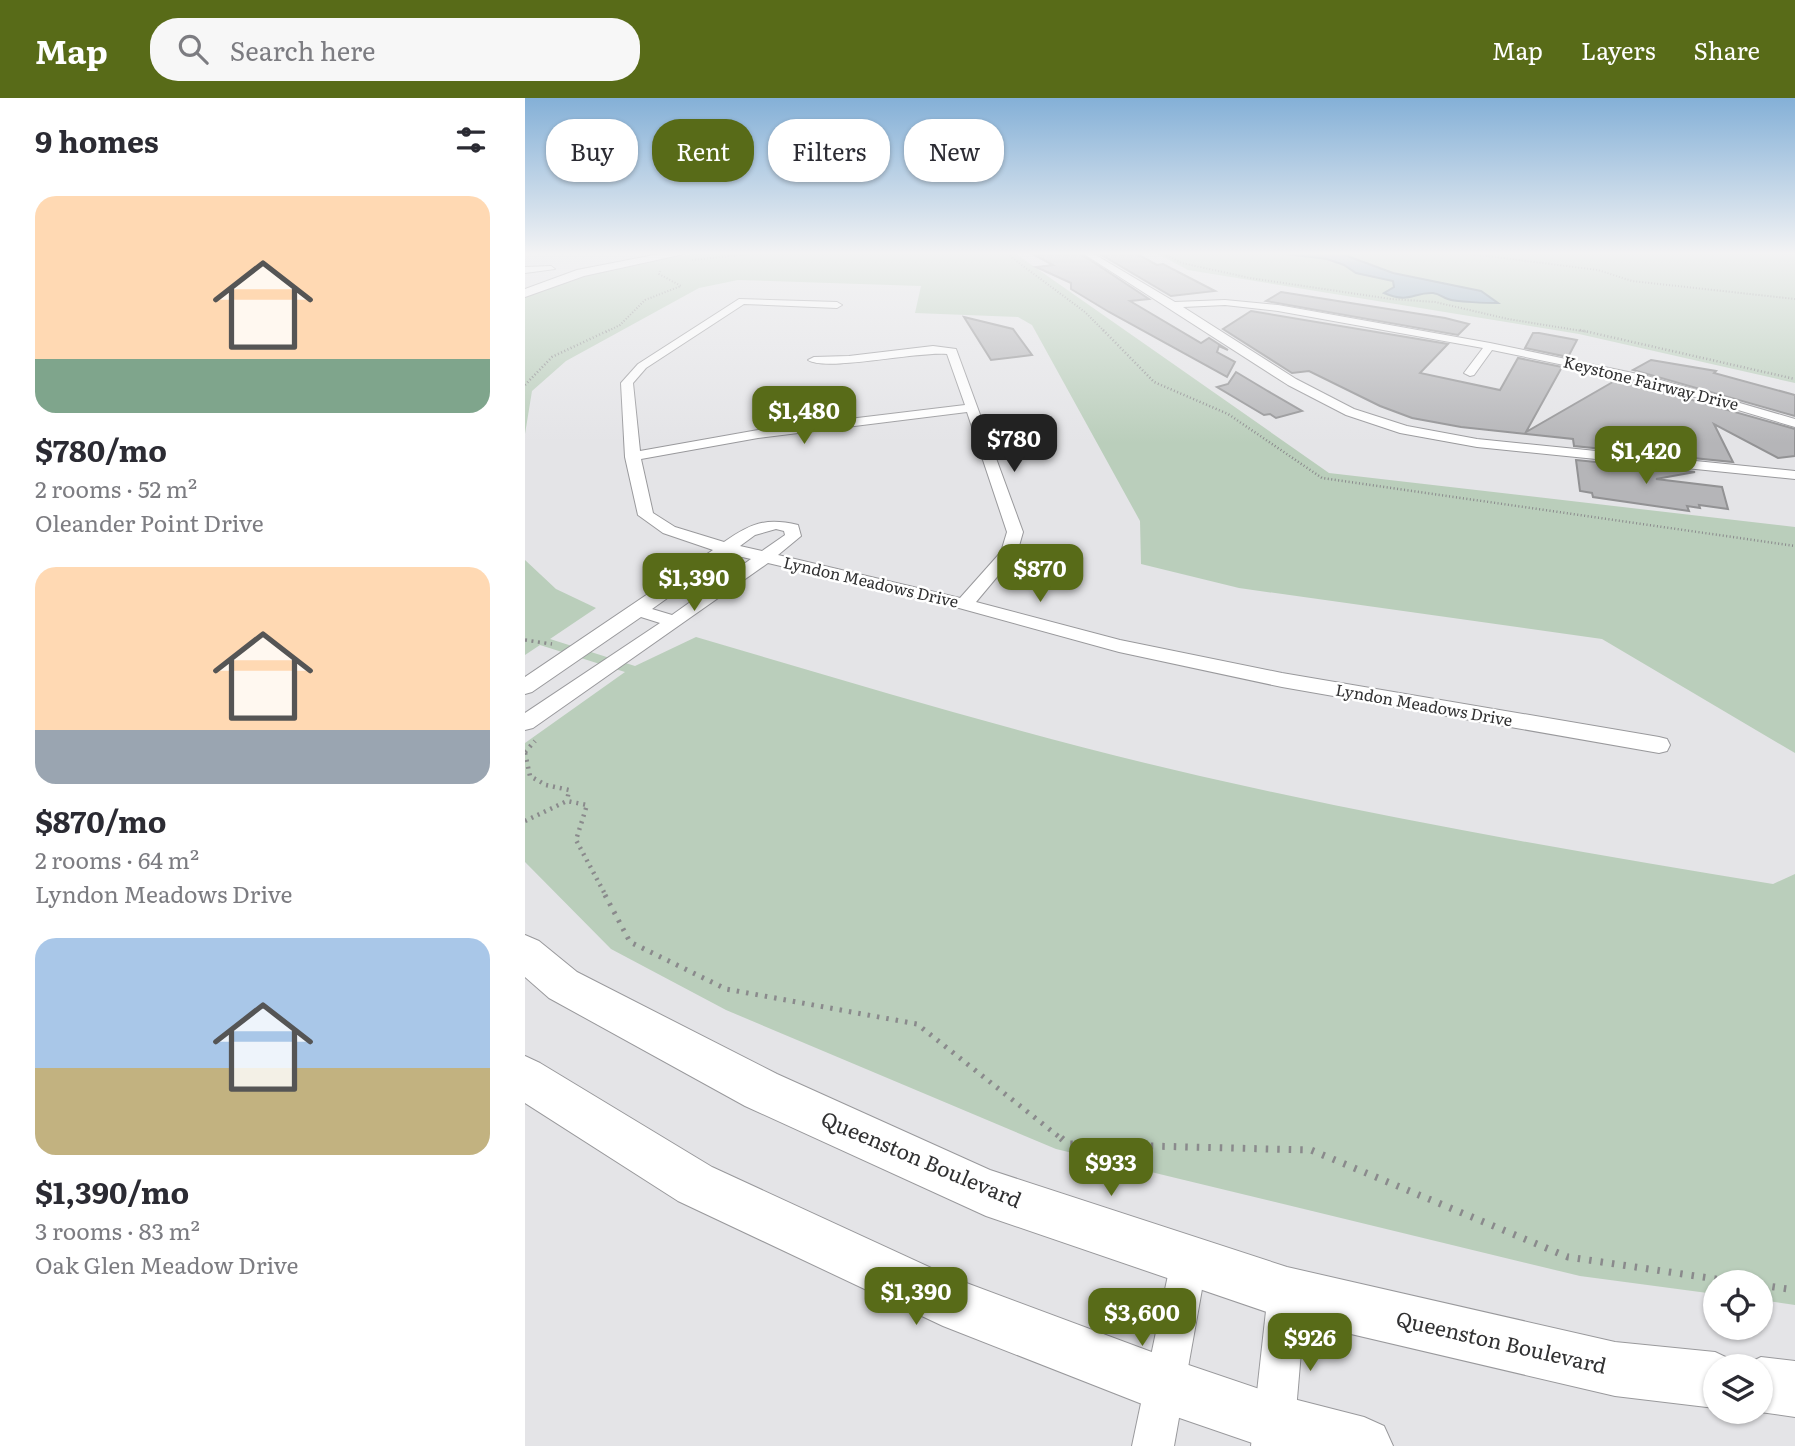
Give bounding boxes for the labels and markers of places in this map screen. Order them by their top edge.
pin: $1,480 [747,386,861,446]
pin: $780 [973,414,1055,474]
pin: $1,420 [1589,426,1703,486]
pin: $870 [999,545,1081,604]
pin: $1,390 [637,554,751,613]
pin: $933 [1070,1138,1152,1198]
pin: $1,390 [859,1268,973,1327]
pin: $3,600 [1085,1288,1199,1348]
pin: $926 [1269,1314,1351,1373]

